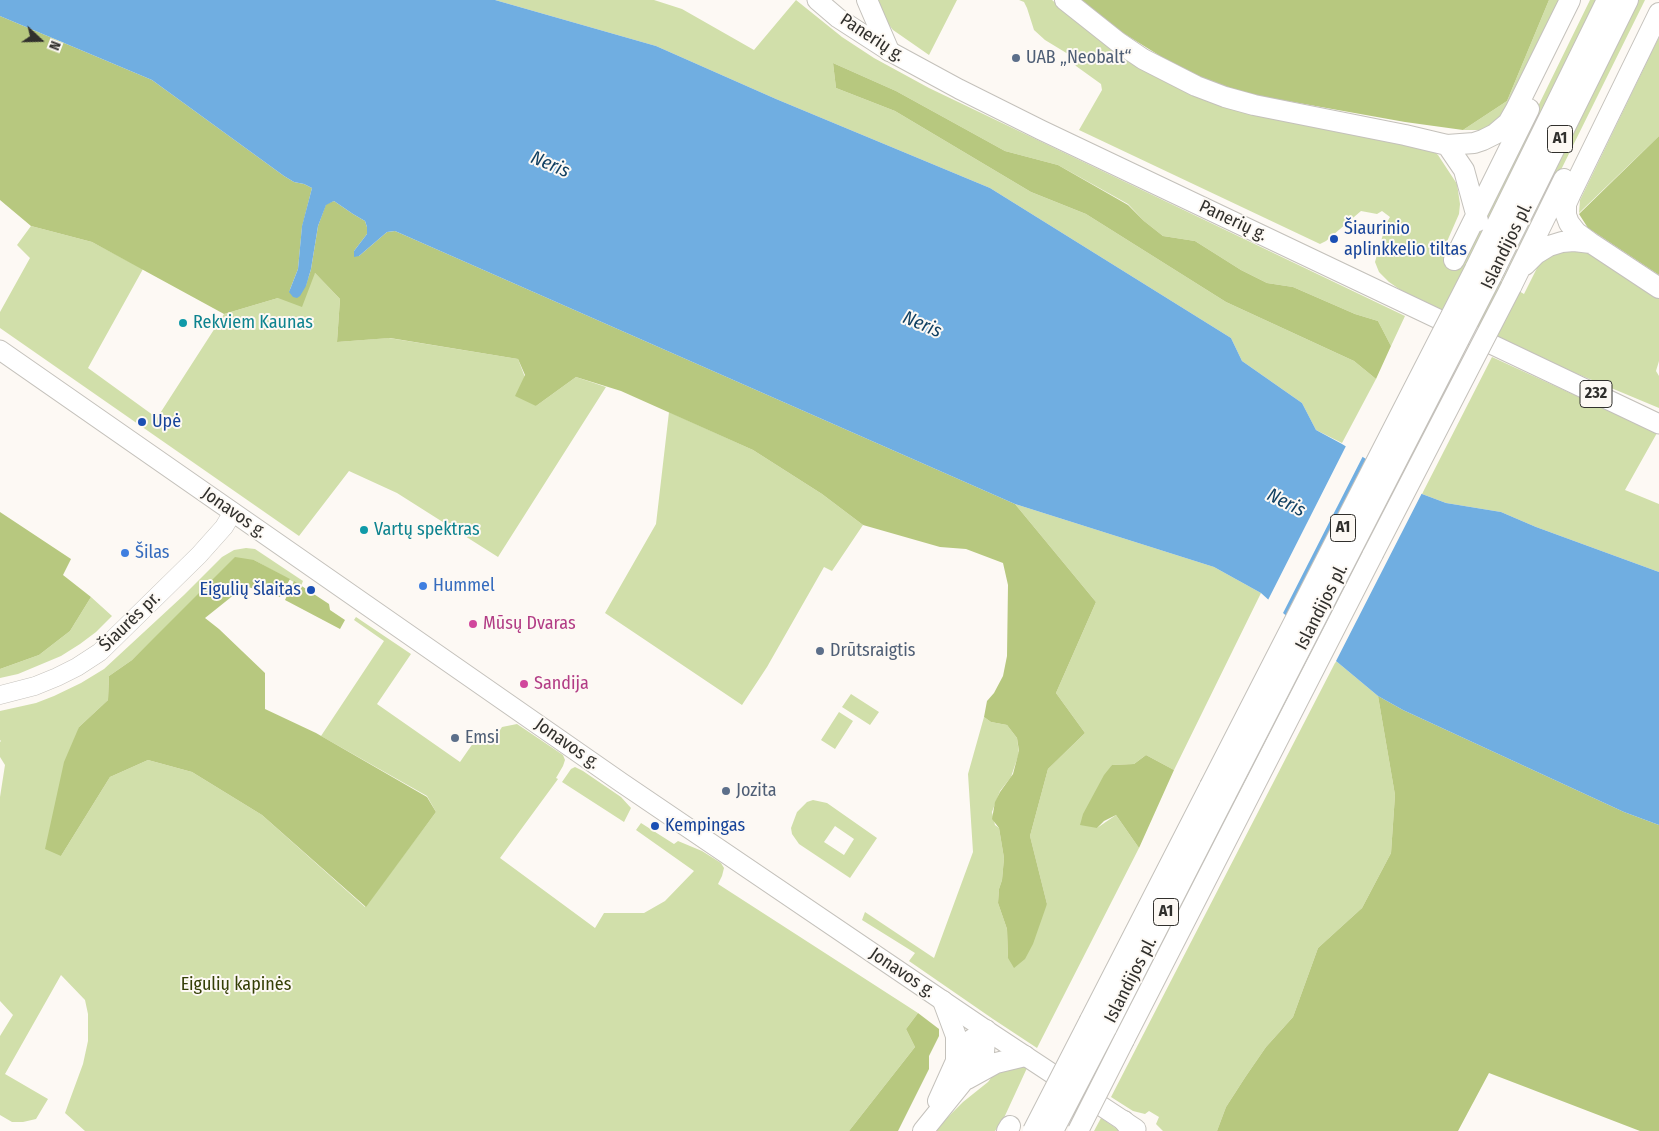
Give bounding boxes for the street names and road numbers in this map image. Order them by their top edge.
street label: Panerių g. [836,9,908,67]
road number: A1 [1548,126,1572,152]
street label: Panerių g. [1196,196,1270,246]
street label: Islandijos pl. [1477,199,1537,293]
road number: 232 [1580,380,1612,408]
street label: Jonavos g. [197,483,271,543]
road number: A1 [1330,514,1356,542]
street label: Islandijos pl. [1291,560,1353,654]
street label: Šiaurės pr. [95,588,165,656]
street label: Jonavos g. [530,714,604,774]
road number: A1 [1154,899,1178,926]
street label: Islandijos pl. [1100,933,1162,1027]
street label: Jonavos g. [865,943,939,1003]

